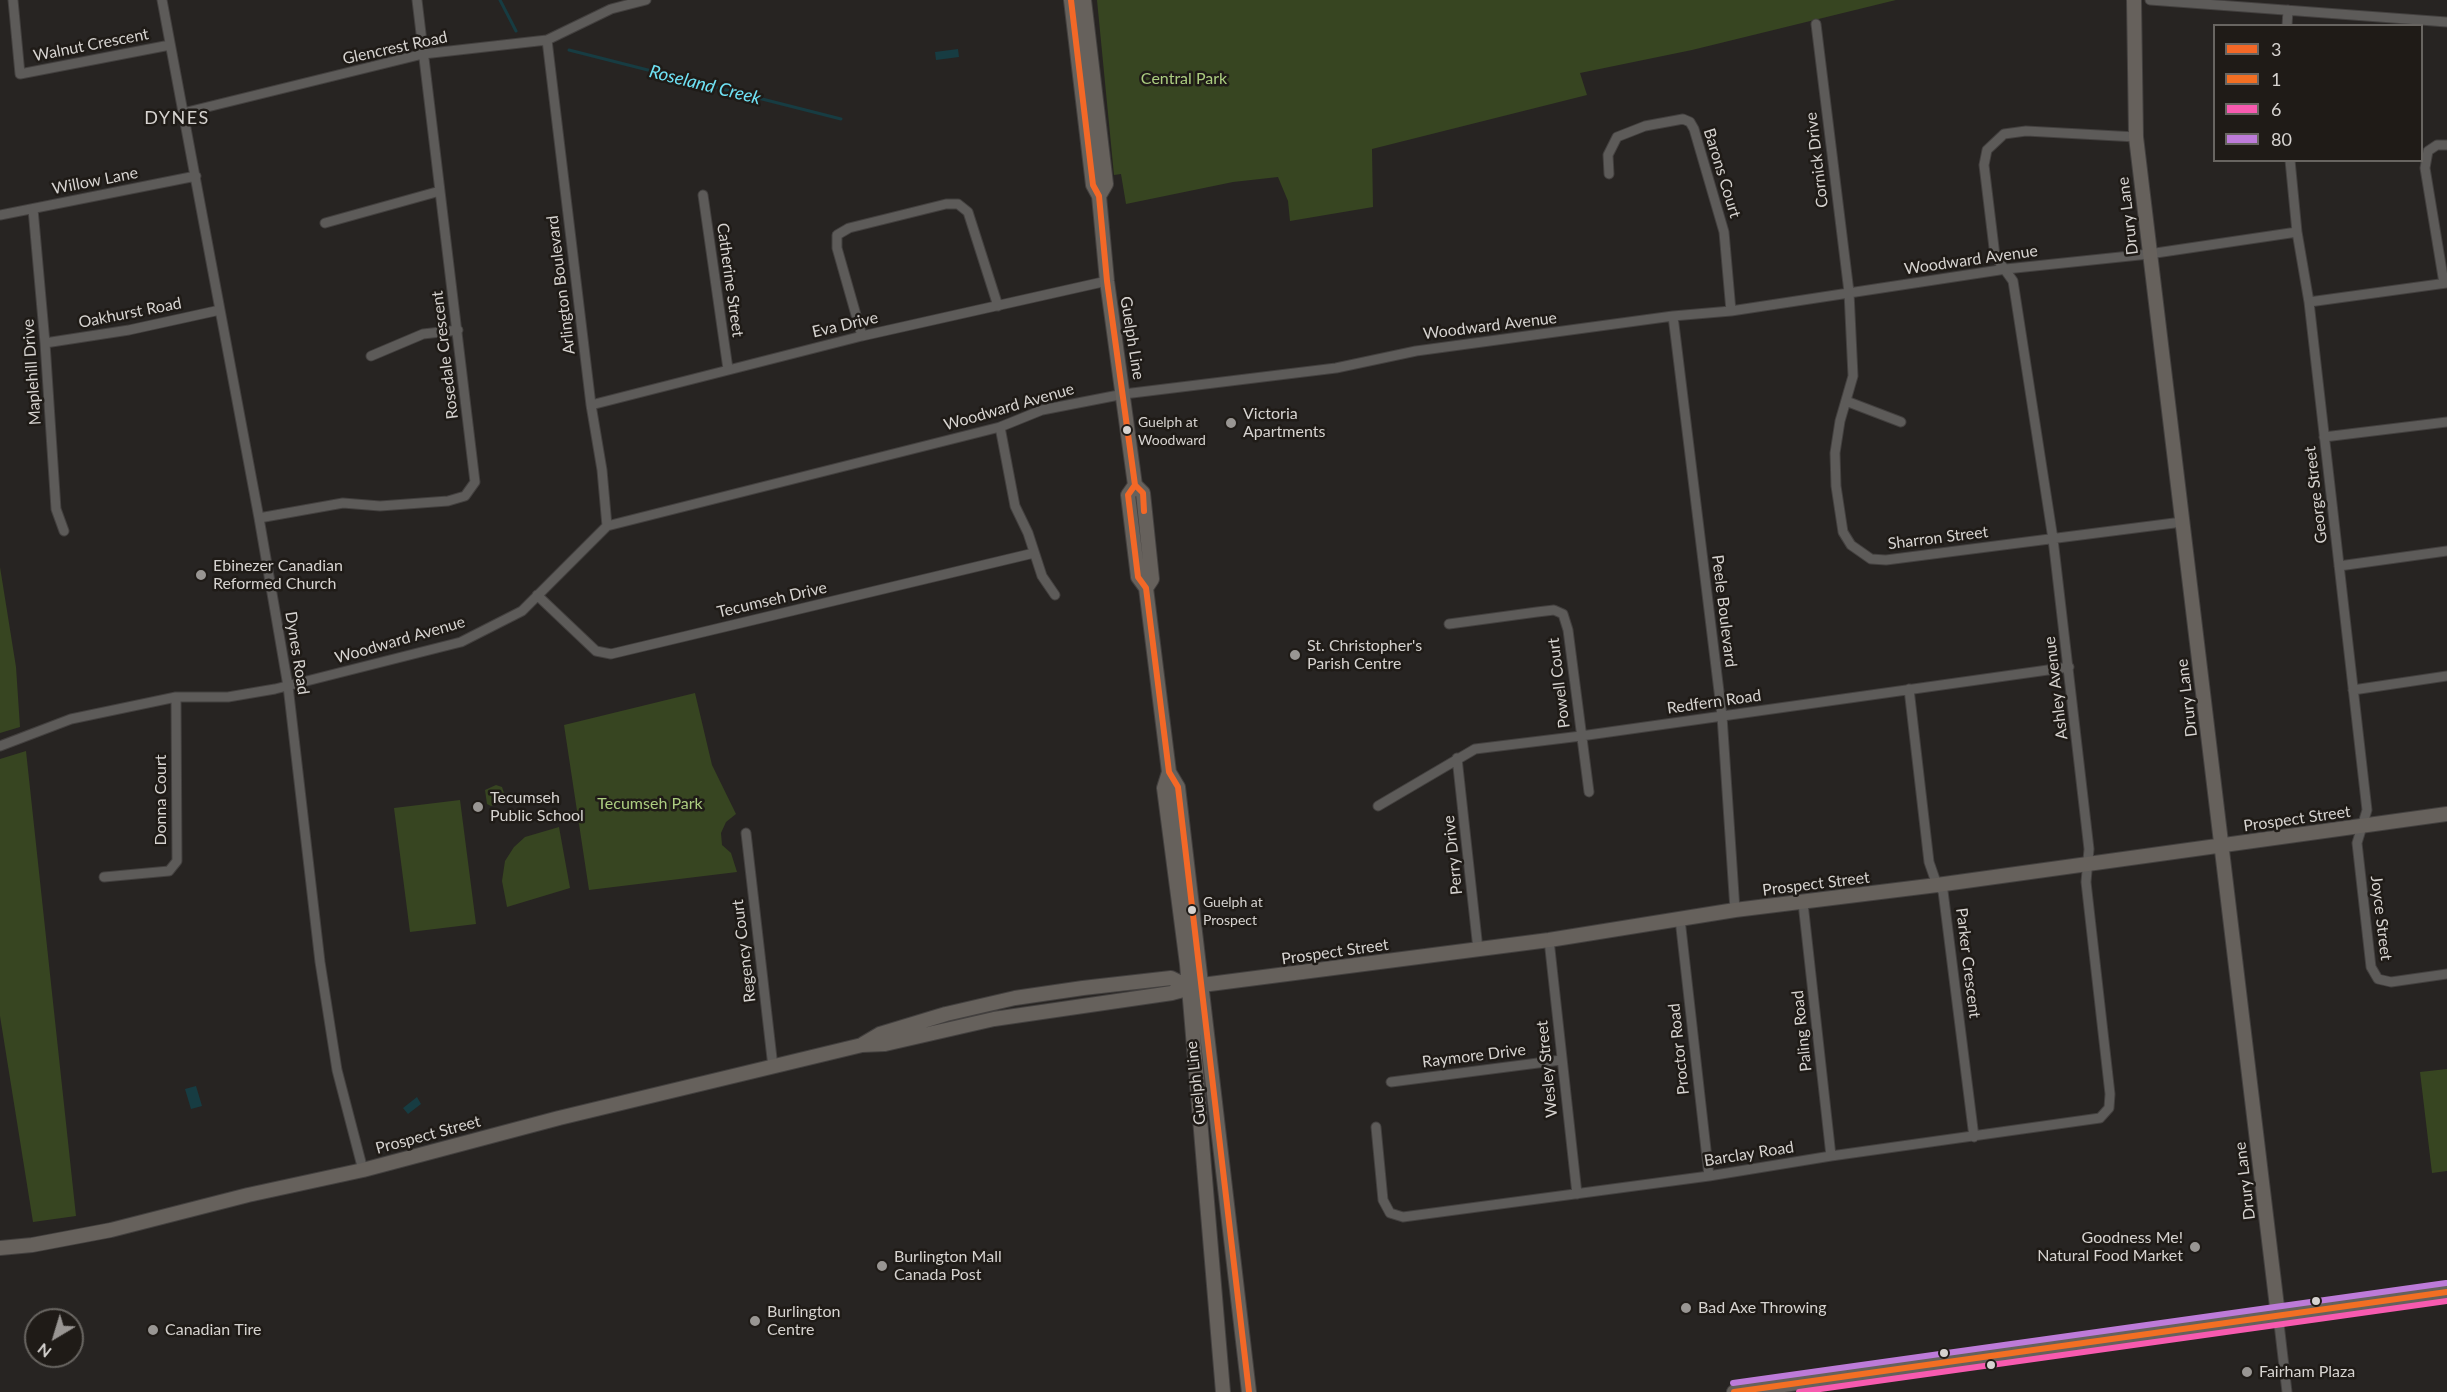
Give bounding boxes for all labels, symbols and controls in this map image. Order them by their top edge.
street label: Walnut Crescent [32,24,150,66]
legend [2213,24,2423,162]
street label: Glencrest Road [341,28,449,68]
text: 3 [2271,38,2281,60]
water label: Roseland Creek [647,61,763,109]
text: 1 [2271,68,2281,90]
park label: Central Park [1141,69,1227,89]
text: 6 [2271,98,2281,120]
district label: DYNES [144,107,210,129]
street label: Cornick Drive [1802,111,1832,209]
street label: Barons Court [1699,126,1745,220]
text: 80 [2271,128,2292,150]
street label: Willow Lane [50,163,140,199]
street label: Drury Lane [2114,176,2142,256]
street label: Arlington Boulevard [543,214,579,356]
street label: Catherine Street [712,222,748,338]
street label: Woodward Avenue [1903,241,2039,279]
street label: Rosedale Crescent [428,290,462,420]
street label: Oakhurst Road [77,294,183,332]
street label: Guelph Line [1116,295,1148,381]
street label: Eva Drive [810,308,880,342]
street label: Woodward Avenue [1422,308,1558,344]
street label: Maplehill Drive [19,318,45,426]
street label: Woodward Avenue [942,379,1076,435]
place label: Victoria Apartments [1243,404,1325,442]
place label: Guelph at Woodward [1138,414,1206,446]
marker: Victoria Apartments [1224,416,1238,430]
marker: Guelph at Woodward [1121,424,1133,436]
street label: George Street [2301,445,2331,545]
street label: Sharron Street [1887,522,1989,554]
street label: Peele Boulevard [1708,554,1740,668]
place label: Ebinezer Canadian Reformed Church [213,556,343,594]
marker: Ebinezer Canadian Reformed Church [194,568,208,582]
street label: Tecumseh Drive [715,578,829,622]
street label: Dynes Road [281,610,313,696]
street label: Woodward Avenue [333,612,467,668]
street label: Ashley Avenue [2040,635,2072,741]
place label: St. Christopher's Parish Centre [1307,636,1422,674]
street label: Powell Court [1544,637,1574,729]
marker: St. Christopher's Parish Centre [1288,648,1302,662]
street label: Drury Lane [2173,658,2201,738]
street label: Redfern Road [1666,686,1762,718]
street label: Donna Court [151,754,171,846]
place label: Tecumseh Public School [490,788,584,826]
park label: Tecumseh Park [597,794,703,814]
marker: Tecumseh Public School [471,800,485,814]
street label: Prospect Street [2242,802,2352,836]
street label: Perry Drive [1439,814,1467,896]
street label: Prospect Street [1761,868,1871,900]
street label: Joyce Street [2366,874,2396,962]
place label: Guelph at Prospect [1203,894,1263,927]
street label: Regency Court [728,898,760,1004]
marker: Guelph at Prospect [1186,904,1198,916]
street label: Parker Crescent [1952,907,1984,1019]
street label: Prospect Street [1280,935,1390,969]
street label: Paling Road [1788,989,1816,1073]
street label: Proctor Road [1665,1002,1693,1096]
street label: Wesley Street [1532,1019,1562,1119]
street label: Guelph Line [1182,1040,1210,1126]
street label: Raymore Drive [1421,1040,1527,1072]
street label: Prospect Street [373,1112,483,1158]
street label: Barclay Road [1703,1137,1795,1171]
street label: Drury Lane [2231,1141,2259,1221]
place label: Goodness Me! Natural Food Market [2037,1228,2183,1266]
marker: Goodness Me! Natural Food Market [2188,1240,2202,1254]
place label: Burlington Mall Canada Post [894,1247,1002,1285]
marker: Burlington Mall Canada Post [875,1259,889,1273]
unlabelled marker [2310,1295,2322,1307]
place label: Bad Axe Throwing [1698,1298,1827,1318]
marker: Bad Axe Throwing [1679,1301,1693,1315]
place label: Burlington Centre [767,1302,840,1340]
north arrow [24,1308,84,1368]
marker: Burlington Centre [748,1314,762,1328]
place label: Canadian Tire [165,1320,261,1340]
marker: Canadian Tire [146,1323,160,1337]
text: N [33,1340,55,1362]
unlabelled marker [1938,1347,1950,1359]
unlabelled marker [1985,1359,1997,1371]
place label: Fairham Plaza [2259,1362,2355,1382]
marker: Fairham Plaza [2240,1365,2254,1379]

